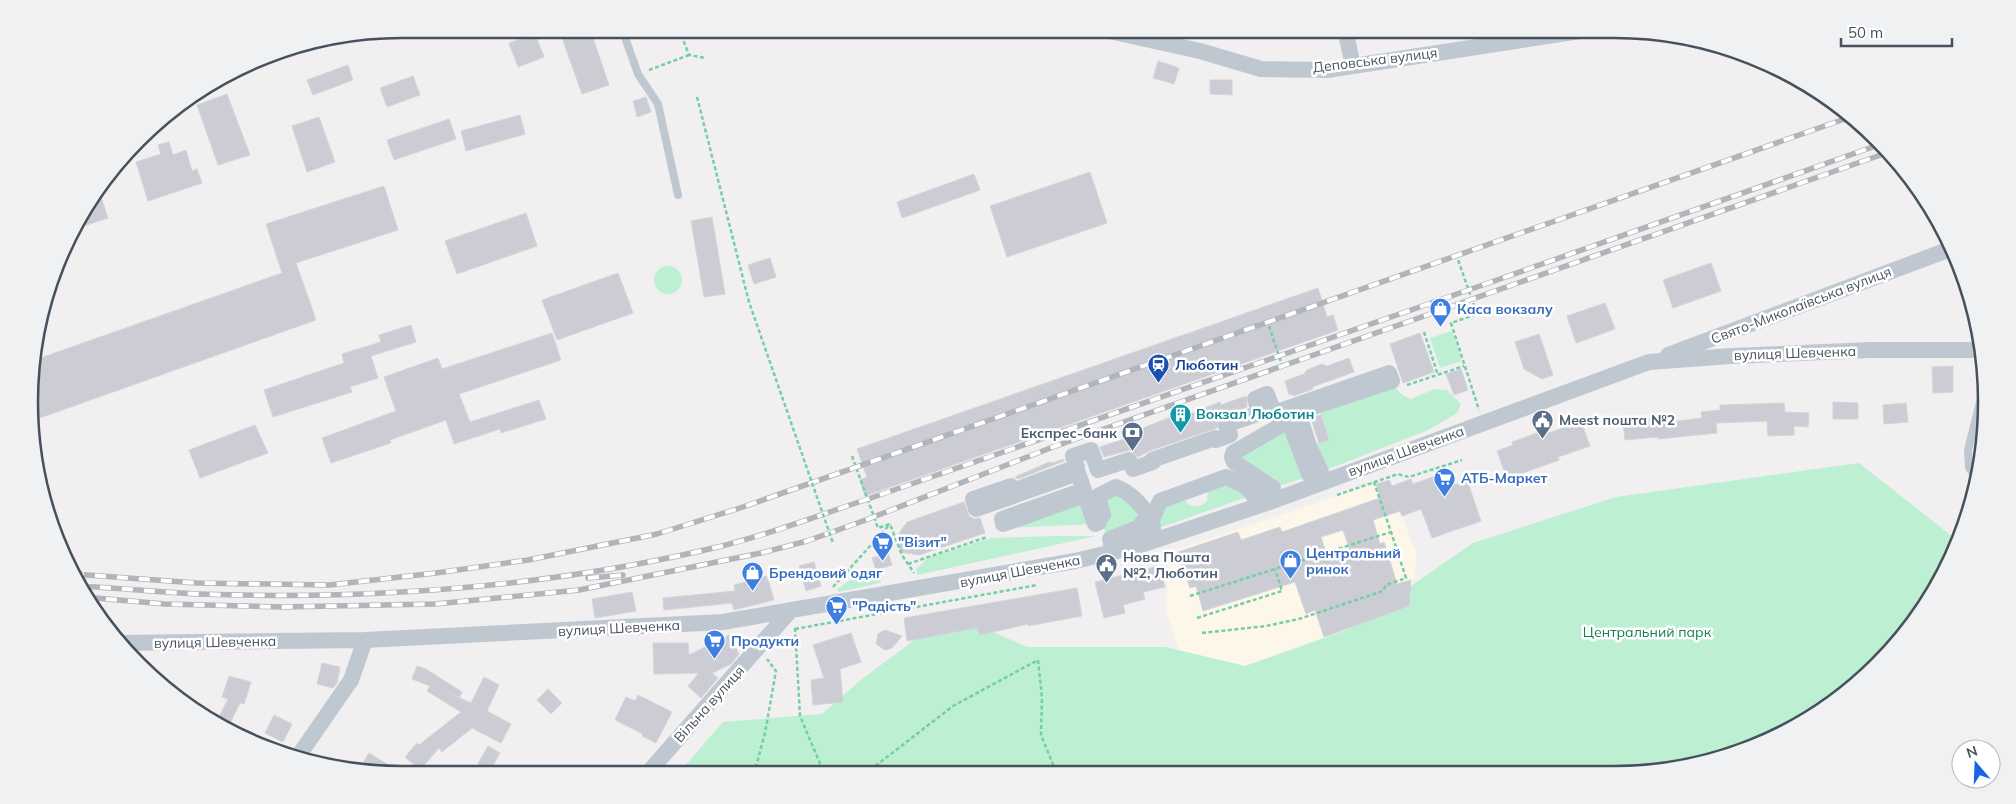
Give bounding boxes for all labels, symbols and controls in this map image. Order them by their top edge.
scale bar [1841,15,1952,47]
text: 50 m [1848,23,1883,42]
street label: Деповська вулиця [1312,43,1438,77]
street label: Свято-Миколаївська вулиця [1708,262,1894,348]
shop icon: Каса вокзалу [1429,297,1453,328]
place label: Каса вокзалу [1457,300,1553,318]
street label: вулиця Шевченка [1734,342,1856,364]
station icon: Люботин [1147,353,1171,384]
place label: Люботин [1175,356,1239,374]
building icon: Вокзал Люботин [1168,402,1192,433]
place label: Вокзал Люботин [1196,405,1314,423]
public building icon: Meest пошта №2 [1531,408,1555,439]
place label: Meest пошта №2 [1559,411,1675,429]
bank icon: Експрес-банк [1121,421,1145,452]
street label: вулиця Шевченка [1345,422,1467,480]
place label: Експрес-банк [1021,424,1118,442]
supermarket icon: АТБ-Маркет [1433,466,1457,497]
place label: АТБ-Маркет [1461,469,1548,487]
supermarket icon: "Візит" [870,530,894,561]
place label: "Візит" [898,533,947,551]
place label: Центральний ринок [1306,544,1401,578]
place label: Нова Пошта №2, Люботин [1123,548,1218,582]
shop icon: Центральний ринок [1278,549,1302,580]
street label: вулиця Шевченка [958,551,1082,591]
public building icon: Нова Пошта №2, Люботин [1095,553,1119,584]
shop icon: Брендовий одяг [741,561,765,592]
place label: Брендовий одяг [769,564,883,582]
supermarket icon: "Радість" [824,594,848,625]
place label: "Радість" [852,597,916,615]
street label: вулиця Шевченка [557,616,681,640]
park label: Центральний парк [1583,623,1712,641]
supermarket icon: Продукти [703,629,727,660]
street label: вулиця Шевченка [154,632,276,652]
place label: Продукти [731,632,799,650]
street label: Вільна вулиця [670,662,748,746]
north arrow [1951,739,2001,789]
text: N [1964,741,1980,762]

